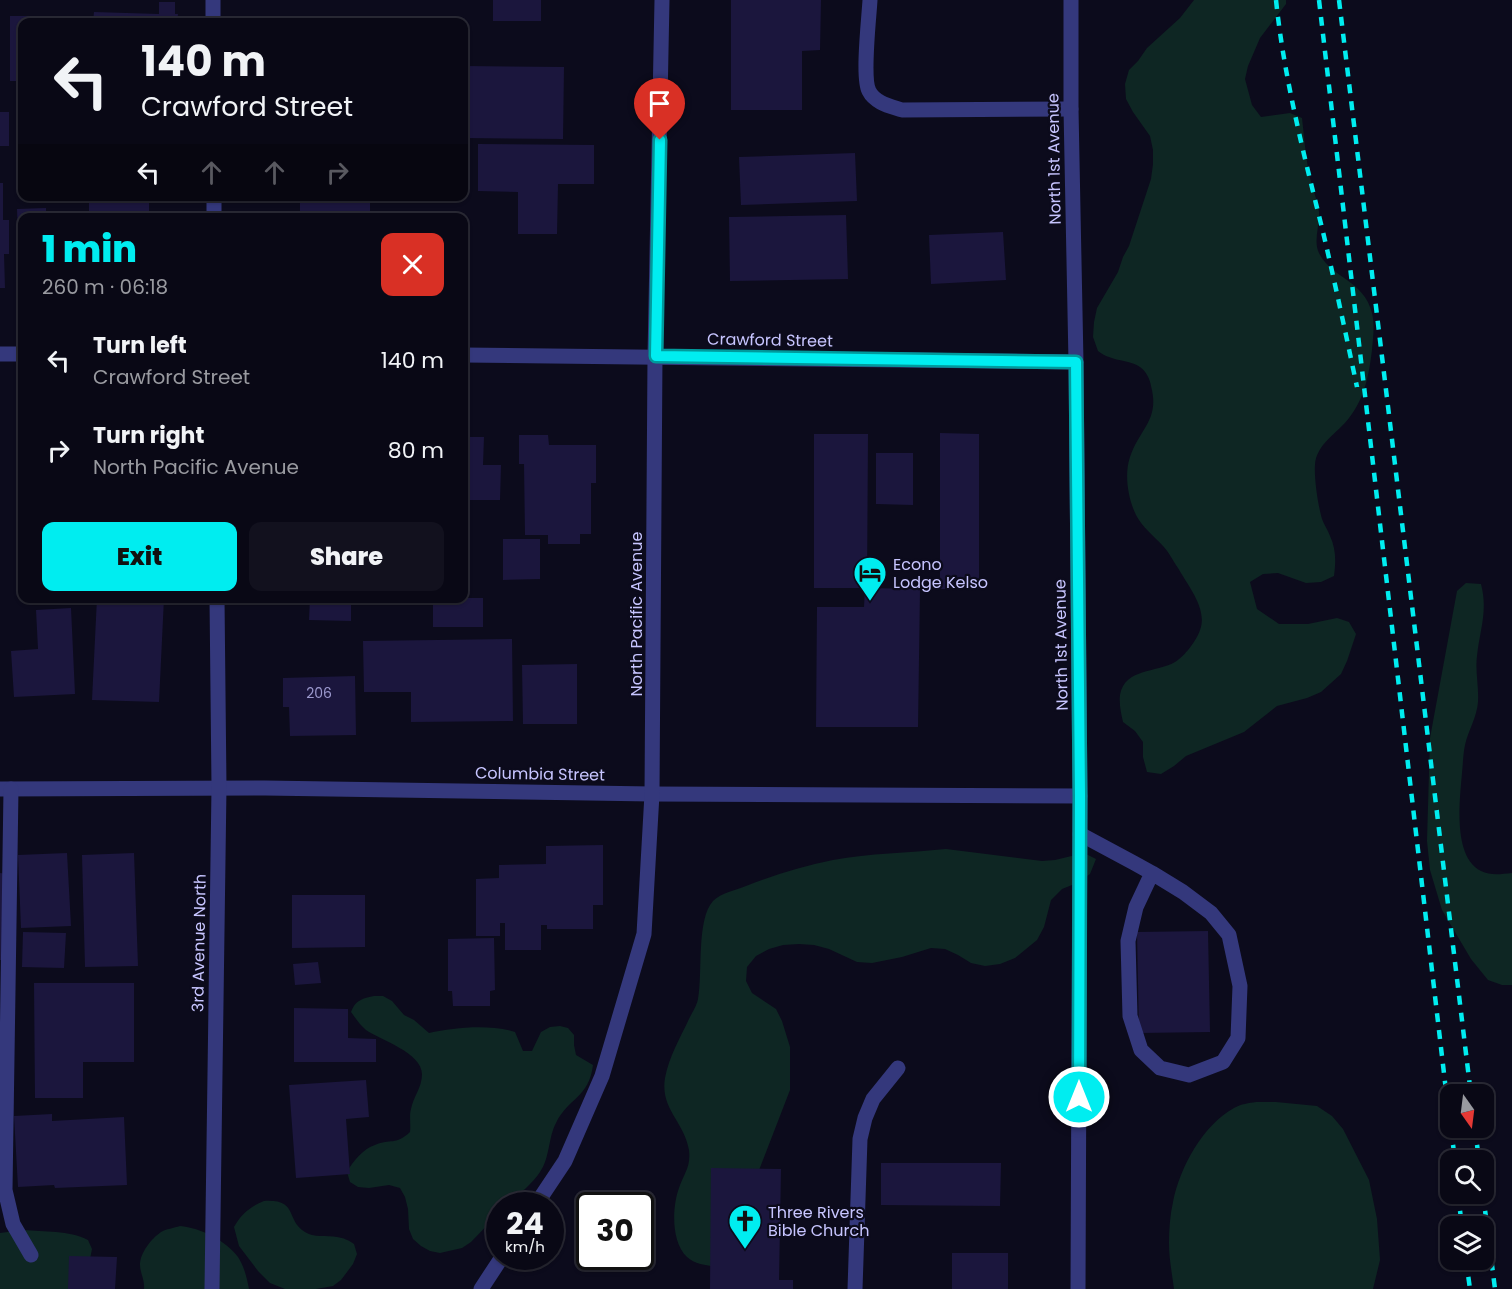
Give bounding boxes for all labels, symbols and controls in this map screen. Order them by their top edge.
text: 140 m [141,32,266,91]
icon: left [42,42,120,120]
pin [634,78,685,140]
icon: arrive [643,87,676,120]
text: Crawford Street [141,88,353,125]
street label: North 1st Avenue [1041,93,1067,225]
icon: left [132,156,165,189]
icon: ahead [195,156,228,189]
icon: ahead [258,156,291,189]
icon: right [321,156,354,189]
text: 1 min [42,224,137,275]
button: close [381,233,444,296]
text: 260 m · 06:18 [42,273,168,301]
street label: Crawford Street [707,327,833,353]
text: Turn left [93,330,187,361]
icon: left [42,344,75,377]
text: 140 m [381,345,444,376]
text: Crawford Street [93,363,250,391]
text: Turn right [93,420,204,451]
icon: right [42,434,75,467]
text: 80 m [388,435,444,466]
text: North Pacific Avenue [93,453,299,481]
button: Exit [42,522,237,591]
button: Share [249,522,444,591]
street label: North Pacific Avenue [625,532,648,696]
place label: Econo Lodge Kelso [893,553,988,594]
hotel icon: Econo Lodge Kelso [852,555,888,602]
street label: North 1st Avenue [1048,579,1074,711]
house number: 206 [306,683,332,703]
street label: Columbia Street [475,761,605,787]
street label: 3rd Avenue North [186,874,212,1012]
position arrow [1047,1065,1111,1129]
north arrow [1440,1084,1494,1138]
map controls [1440,1084,1494,1270]
button: search [1440,1150,1494,1204]
speed limit sign: 30 [576,1192,654,1270]
place label: Three Rivers Bible Church [768,1201,869,1242]
text: 24 [506,1202,544,1245]
church icon: Three Rivers Bible Church [727,1203,763,1250]
button: layers [1440,1216,1494,1270]
text: km/h [505,1236,545,1257]

